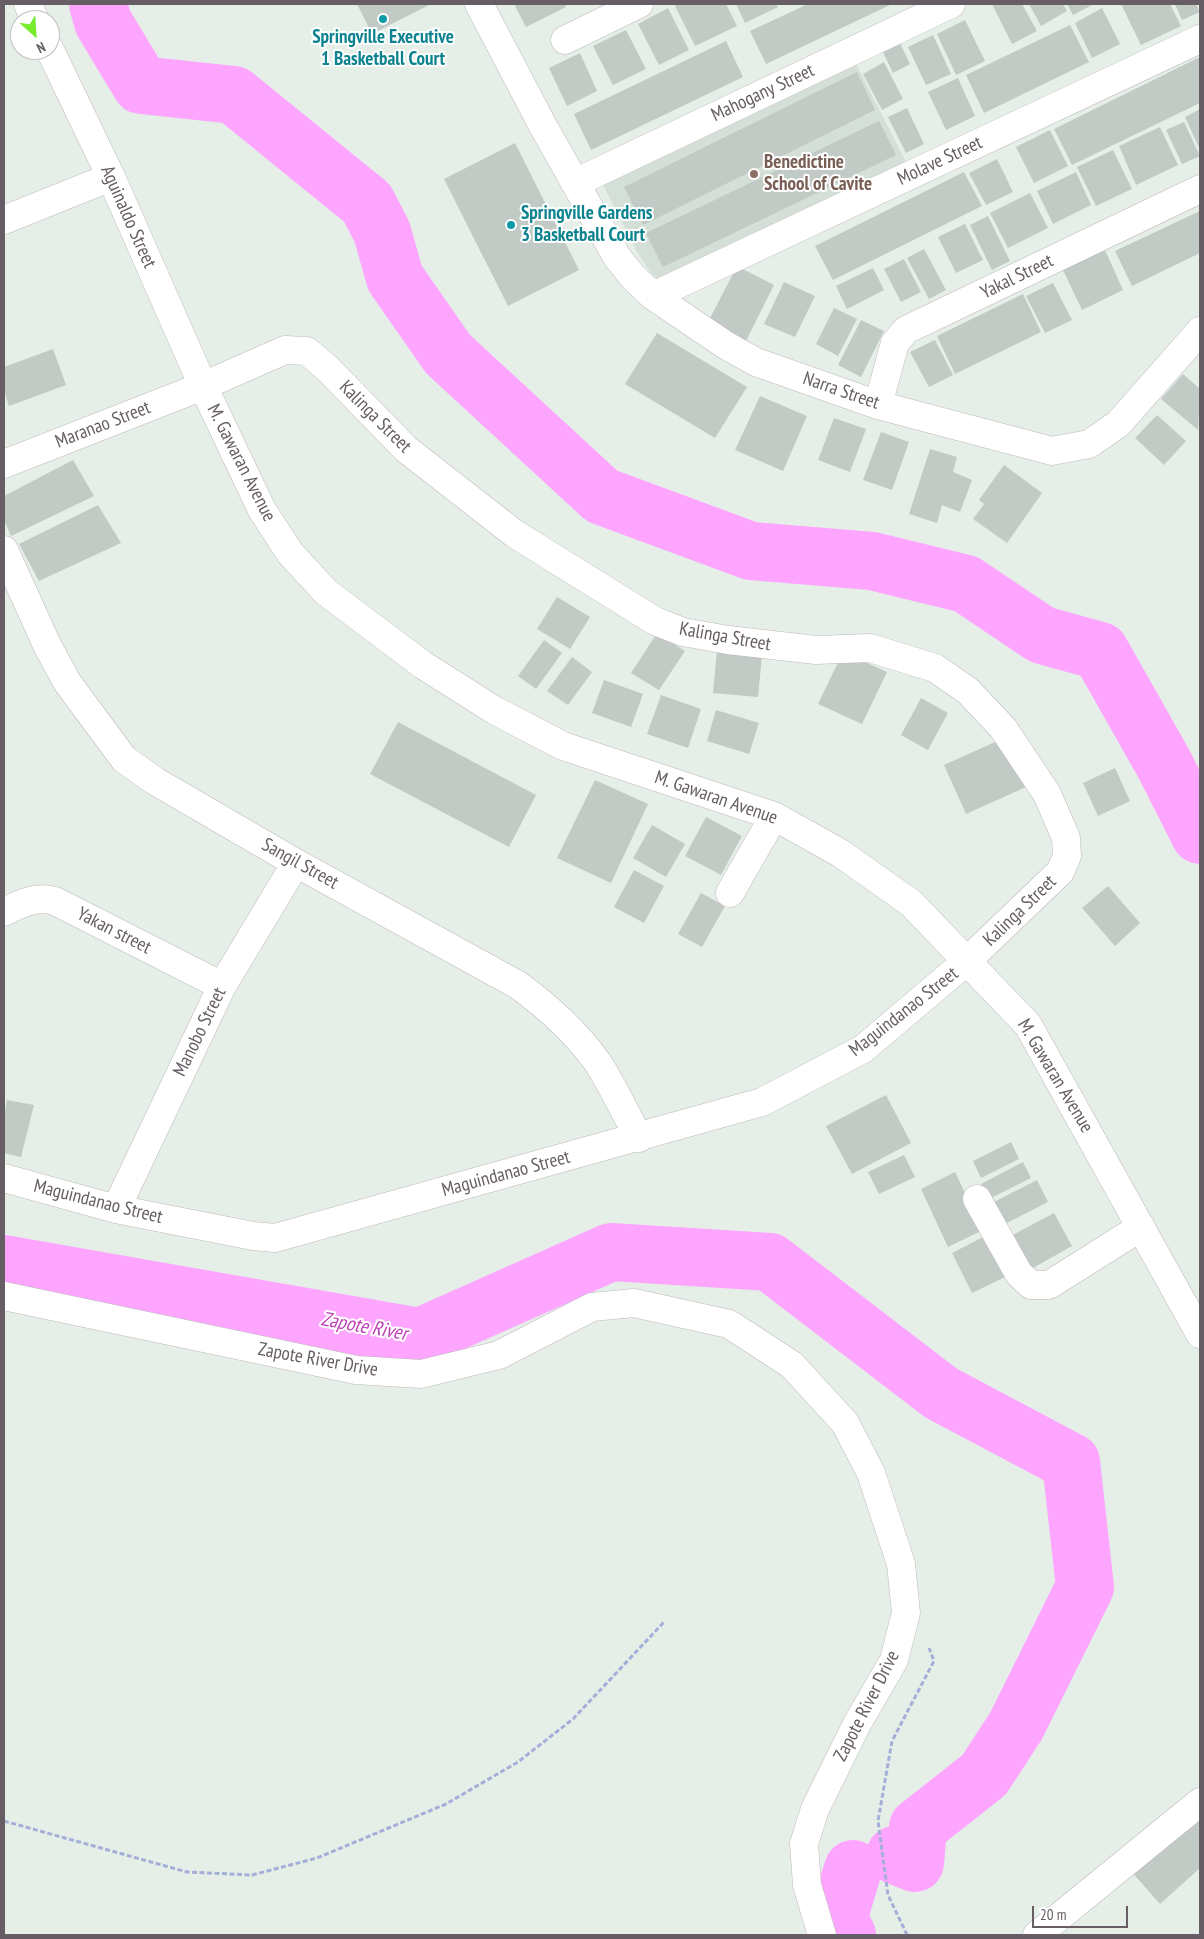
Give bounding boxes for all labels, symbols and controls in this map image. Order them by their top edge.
north arrow [10,10,60,60]
marker: Springville Executive 1 Basketball Court [377,13,389,25]
place label: Springville Executive 1 Basketball Court [312,27,454,71]
text: N [34,38,48,57]
street label: Mahogany Street [708,59,818,127]
street label: Molave Street [894,131,986,191]
place label: Benedictine School of Cavite [764,152,872,196]
street label: Aguinaldo Street [95,162,161,272]
marker: Benedictine School of Cavite [748,168,760,180]
place label: Springville Gardens 3 Basketball Court [521,203,652,247]
marker: Springville Gardens 3 Basketball Court [505,219,517,231]
street label: Yakal Street [977,250,1057,304]
street label: Narra Street [800,367,882,415]
street label: Kalinga Street [334,376,416,458]
street label: Maranao Street [52,396,154,454]
street label: M. Gawaran Avenue [202,401,280,525]
street label: Kalinga Street [677,618,773,656]
street label: M. Gawaran Avenue [652,766,780,830]
street label: Sangil Street [258,834,342,894]
street label: Kalinga Street [979,871,1061,951]
street label: Yakan street [73,903,155,959]
street label: Maguindanao Street [845,962,963,1062]
street label: Manobo Street [169,984,231,1080]
street label: M. Gawaran Avenue [1012,1015,1098,1137]
street label: Maguindanao Street [439,1146,573,1202]
street label: Maguindanao Street [31,1175,165,1229]
water label: Zapote River [319,1308,409,1346]
street label: Zapote River Drive [256,1338,380,1382]
street label: Zapote River Drive [829,1647,905,1765]
scale bar [1034,1896,1130,1928]
text: 20 m [1040,1905,1066,1924]

